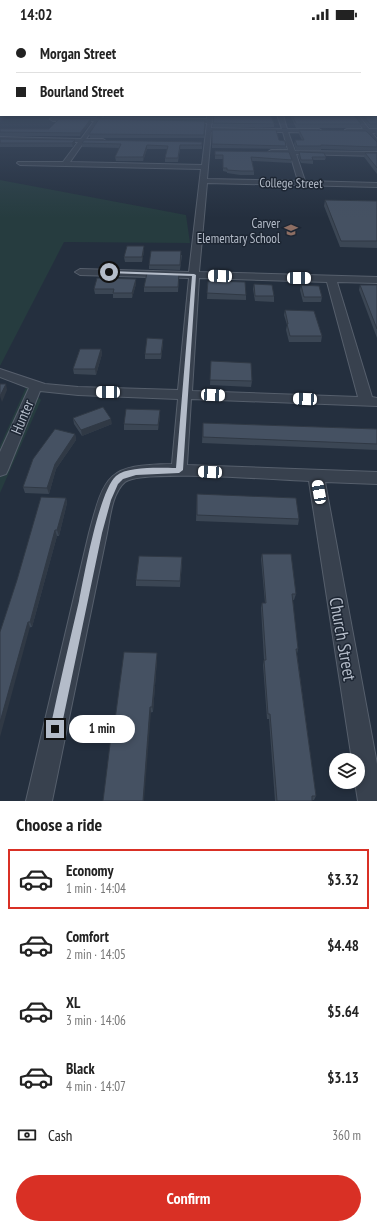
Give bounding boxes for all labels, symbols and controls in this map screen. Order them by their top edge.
text: 14:02 [20,5,52,24]
text: Morgan Street [40,44,116,63]
text: Bourland Street [40,82,124,101]
street label: College Street [259,174,323,192]
place label: Carver Elementary School [197,215,280,247]
school or university icon: Carver Elementary School [283,222,299,238]
route start [100,263,118,281]
car [208,270,232,282]
car [287,272,311,284]
car [96,386,120,398]
car [201,388,225,402]
car [293,392,317,406]
street label: Hunter [6,396,38,437]
car [198,465,222,479]
car [311,479,327,505]
street label: Church Street [324,595,362,683]
callout: 1 min [69,715,135,743]
route end [46,720,64,738]
text: 1 min [89,720,115,737]
map controls [329,753,365,789]
button: layers [329,753,365,789]
text: Choose a ride [16,813,102,836]
icon: car [18,861,54,897]
text: Economy [66,861,114,880]
text: $3.32 [327,870,359,889]
text: 1 min · 14:04 [66,880,126,897]
icon: car [18,927,54,963]
text: Comfort [66,927,109,946]
text: $4.48 [327,936,359,955]
text: 2 min · 14:05 [66,946,126,963]
icon: car [18,993,54,1029]
text: XL [66,993,80,1012]
text: $5.64 [327,1002,359,1021]
text: 3 min · 14:06 [66,1012,126,1029]
icon: car [18,1059,54,1095]
text: Black [66,1059,95,1078]
text: $3.13 [327,1068,359,1087]
text: 4 min · 14:07 [66,1078,126,1095]
icon: cash [16,1124,38,1146]
text: Cash [48,1126,72,1145]
text: 360 m [332,1127,361,1144]
button: Confirm [16,1175,361,1221]

